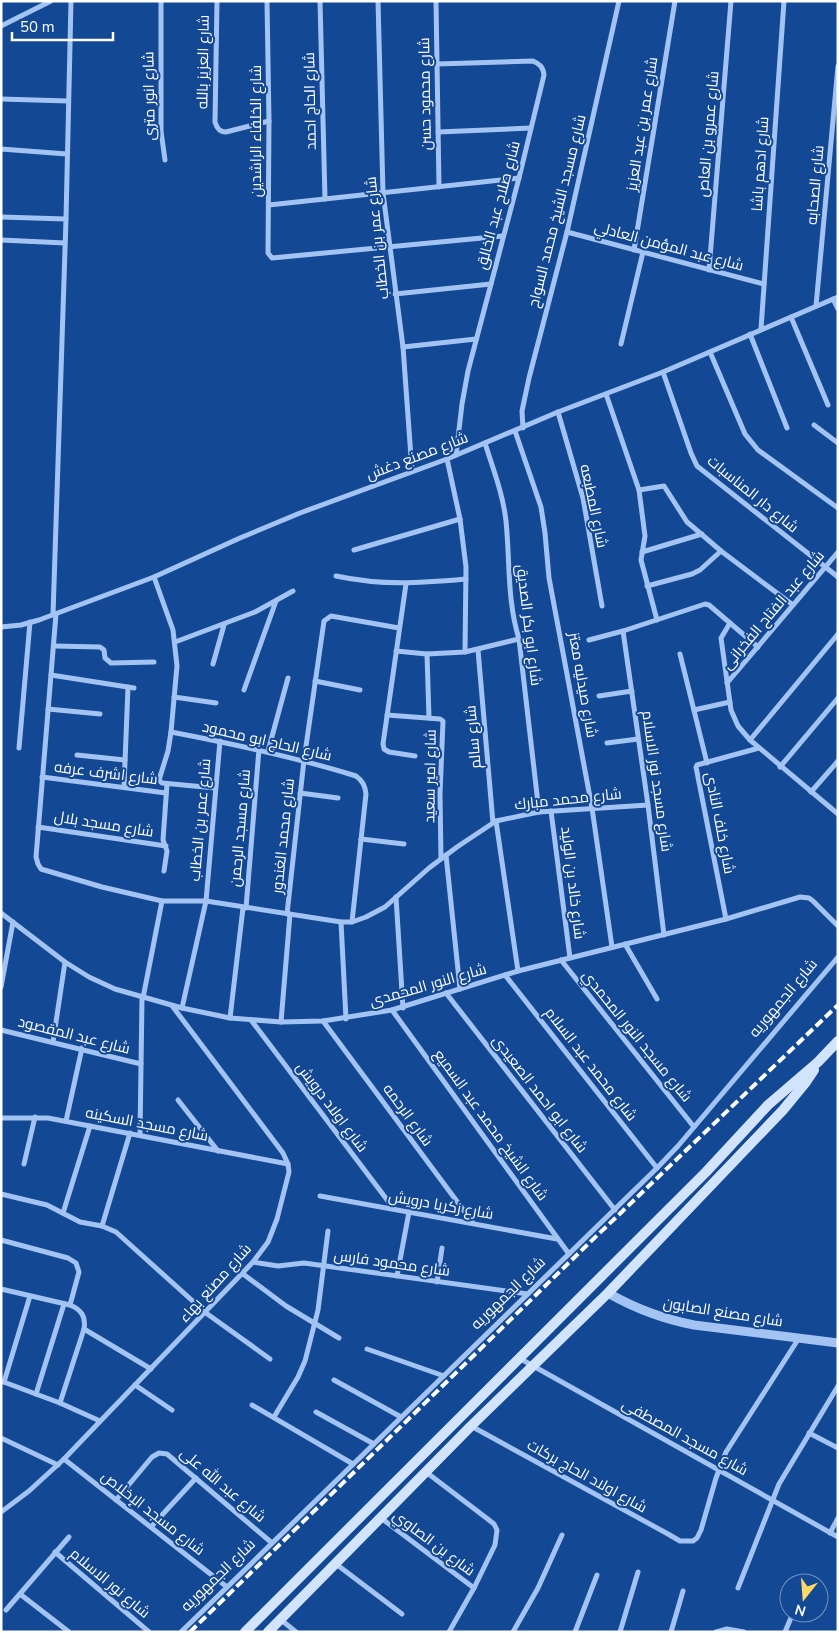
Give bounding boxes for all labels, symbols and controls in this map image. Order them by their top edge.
scale bar [12,10,114,42]
street label: شارع العزيز بالله [192,15,215,109]
text: 50 m [20,17,55,37]
street label: شارع محمود حسن [414,37,437,151]
street label: شارع انور مترى [138,51,161,141]
street label: شارع الحاج احمد [299,52,322,150]
street label: شارع عمر بن عبد العزيز [621,55,663,194]
street label: شارع الخلفاء الراشدين [246,65,267,197]
street label: شارع عمرو بن العاص [693,70,724,198]
street label: شارع مسجد الشيخ محمد السواح [523,112,592,310]
street label: شارع ادهم باشا [747,116,774,212]
street label: شارع صلاح عبد الخالق [471,139,526,272]
street label: شارع الصحابه [802,144,829,226]
street label: شارع عمر بن الخطاب [361,176,394,300]
street label: شارع عبد المؤمن العادلي [592,216,746,277]
street label: شارع مصنع دغش [363,427,471,486]
street label: شارع دار المناسبات [702,451,803,538]
street label: شارع المطبعه [574,462,613,550]
street label: شارع عبد الفتاح الفخرانى [717,546,830,674]
street label: شارع ابو بكر الصديق [511,563,546,687]
street label: شارع صيدليه معتز [563,630,602,739]
street label: شارع سالم [460,704,487,770]
street label: شارع مسجد نور الاسلام [636,709,677,853]
street label: شارع الحاج ابو محمود [200,716,334,767]
street label: شارع امير سعيد [419,729,442,823]
street label: شارع اشرف عرفه [53,757,159,790]
street label: شارع عمر بن الخطاب [185,758,216,882]
street label: شارع مسجد الرحمن [225,768,256,888]
street label: شارع خلف النادى [699,770,740,876]
street label: شارع محمد الغندور [267,777,300,896]
street label: شارع محمد مبارك [513,783,623,816]
street label: شارع مسجد بلال [53,806,155,843]
street label: شارع خالد بن الوليد [555,826,590,941]
street label: شارع الجمهوريه [744,955,822,1042]
street label: شارع النور المحمدى [367,959,489,1012]
street label: شارع مسجد النور المحمدي [576,966,696,1107]
street label: شارع محمد عبد السلام [539,1003,642,1126]
street label: شارع عبد المقصود [16,1011,132,1060]
street label: شارع ابو احمد الصعيدى [487,1031,592,1158]
street label: شارع الشيخ محمد عبد السميع [428,1045,553,1205]
street label: شارع اولاد درويش [291,1058,372,1157]
street label: شارع الرحمه [378,1080,437,1151]
street label: شارع مسجد السكينه [84,1102,210,1147]
street label: شارع زكريا درويش [387,1186,495,1225]
street label: شارع مصنع بهاء [174,1239,256,1327]
street label: شارع محمود فارس [332,1245,451,1282]
street label: شارع الجمهوريه [466,1252,550,1334]
street label: شارع مصنع الصابون [661,1293,784,1332]
street label: شارع مسجد المصطفى [618,1394,752,1481]
street label: شارع اولاد الحاج بركات [523,1435,651,1518]
street label: شارع عبد الله على [175,1443,270,1528]
street label: شارع مسجد الإخلاص [96,1466,209,1561]
street label: شارع بن الصاوي [388,1505,479,1582]
street label: شارع الجمهوريه [176,1534,260,1616]
street label: شارع نور الاسلام [65,1544,154,1623]
north arrow [779,1573,829,1623]
text: N [793,1599,808,1621]

